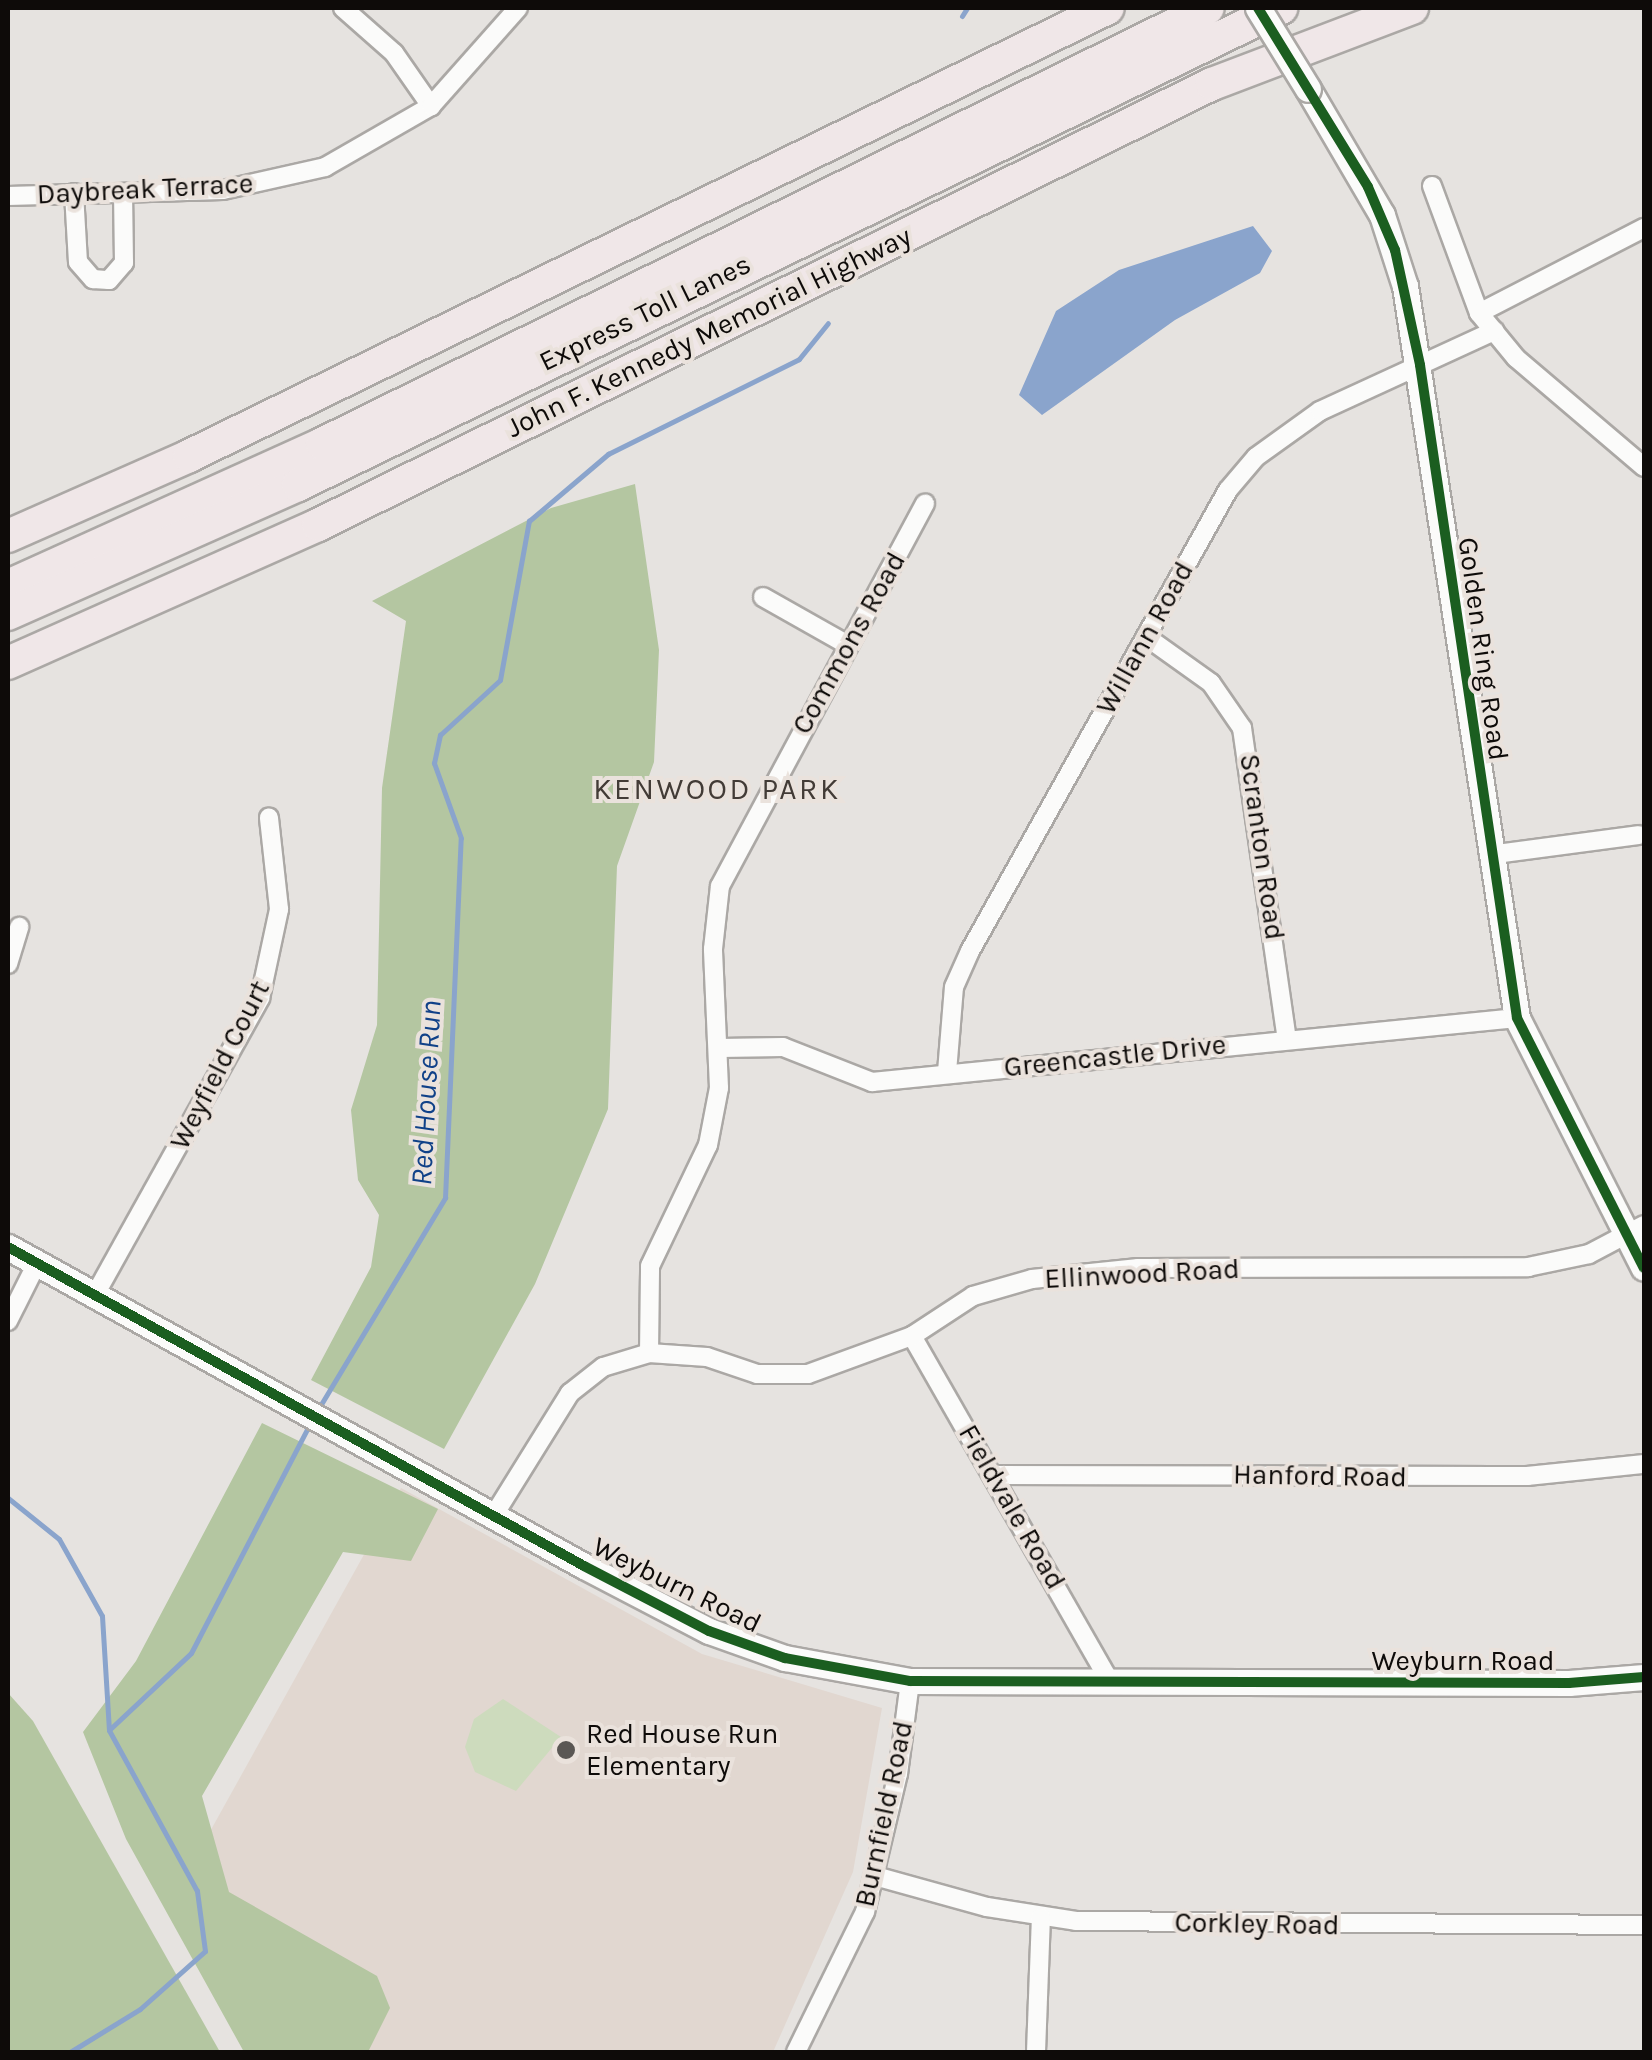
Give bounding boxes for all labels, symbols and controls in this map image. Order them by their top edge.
street label: Daybreak Terrace [36,167,254,211]
street label: John F. Kennedy Memorial Highway [501,219,917,445]
street label: Express Toll Lanes [534,247,756,379]
street label: Golden Ring Road [1451,535,1515,763]
street label: Commons Road [785,546,913,740]
street label: Willann Road [1089,556,1201,720]
street label: Scranton Road [1232,752,1292,942]
district label: KENWOOD PARK [593,771,841,807]
street label: Weyfield Court [163,975,277,1155]
water label: Red House Run [403,999,449,1187]
street label: Greencastle Drive [1002,1028,1228,1084]
street label: Ellinwood Road [1044,1252,1240,1296]
street label: Fieldvale Road [951,1419,1073,1595]
street label: Hanford Road [1233,1458,1407,1494]
street label: Weyburn Road [587,1530,767,1640]
street label: Weyburn Road [1371,1644,1555,1678]
place label: Red House Run Elementary [586,1717,778,1783]
street label: Burnfield Road [848,1718,920,1910]
marker: Red House Run Elementary [555,1739,577,1761]
street label: Corkley Road [1174,1906,1340,1942]

